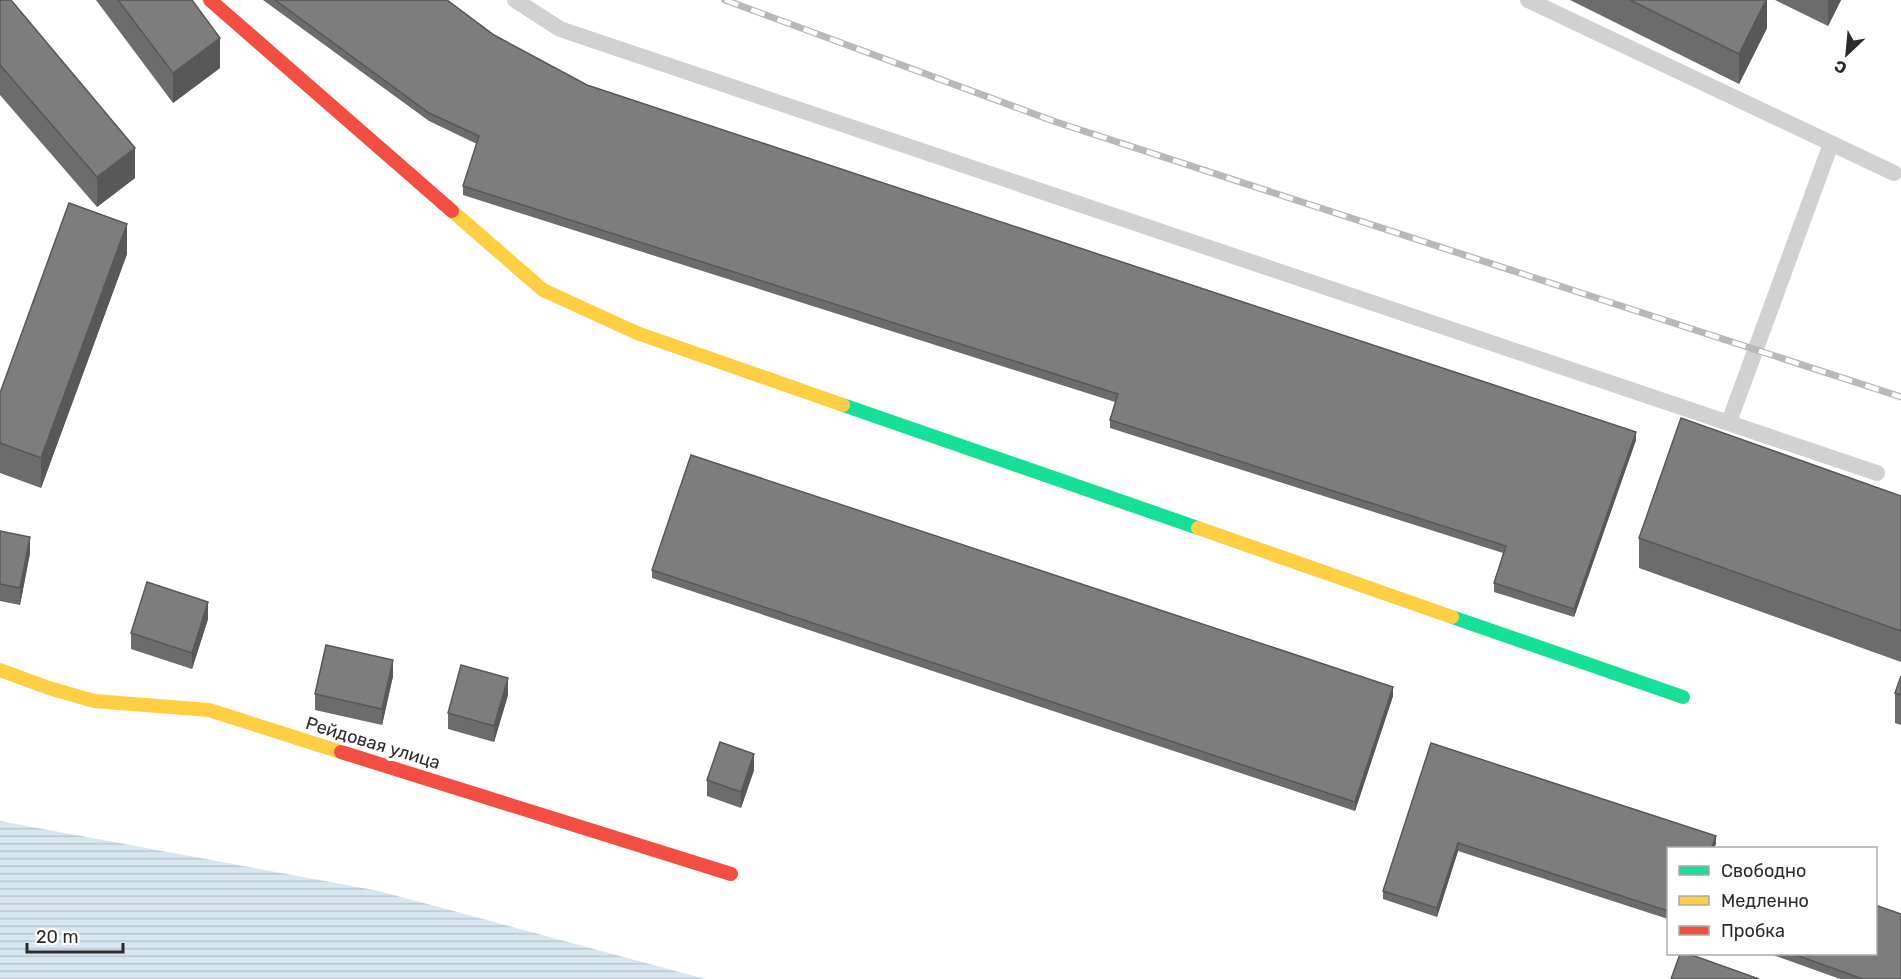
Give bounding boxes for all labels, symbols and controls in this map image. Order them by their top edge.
north arrow [1817,24,1877,84]
text: С [1831,56,1850,78]
street label: Рейдовая улица [303,712,443,774]
legend [1667,847,1877,955]
text: Свободно [1721,860,1806,882]
text: Медленно [1721,890,1809,912]
scale bar [27,916,123,954]
text: Пробка [1721,920,1785,942]
text: 20 m [36,926,78,948]

